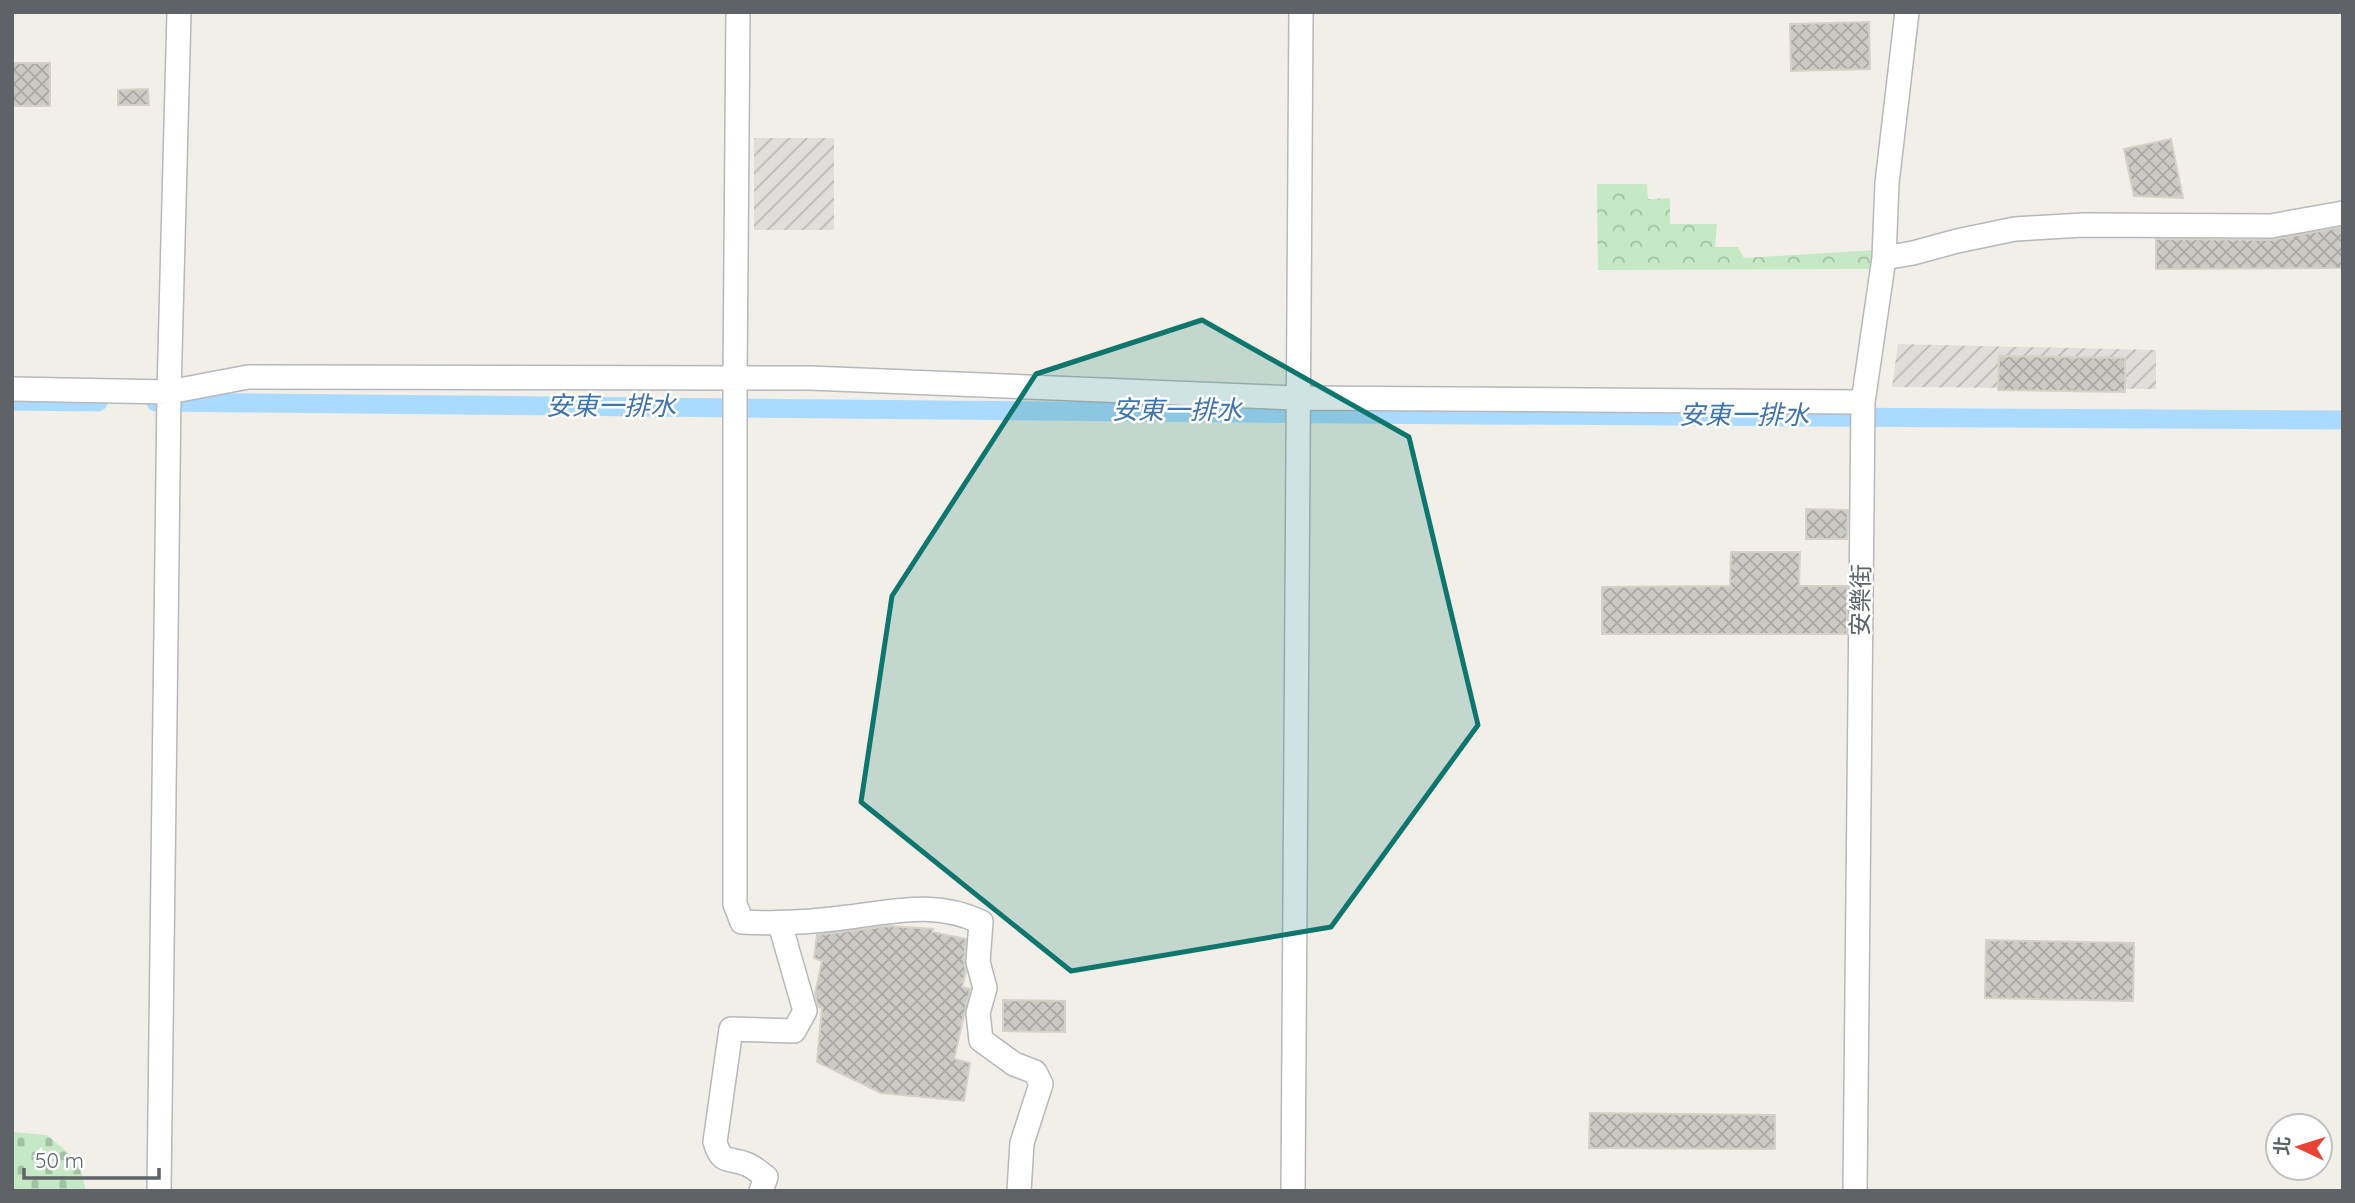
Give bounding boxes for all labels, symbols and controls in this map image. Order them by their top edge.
water label: 安東一排水 [546,389,677,422]
water label: 安東一排水 [1112,393,1243,426]
water label: 安東一排水 [1679,398,1810,431]
street label: 安樂街 [1844,564,1876,636]
north arrow [2264,1112,2334,1182]
text: 北 [2269,1135,2295,1156]
scale bar [24,1136,159,1180]
text: 50 m [35,1147,84,1173]

